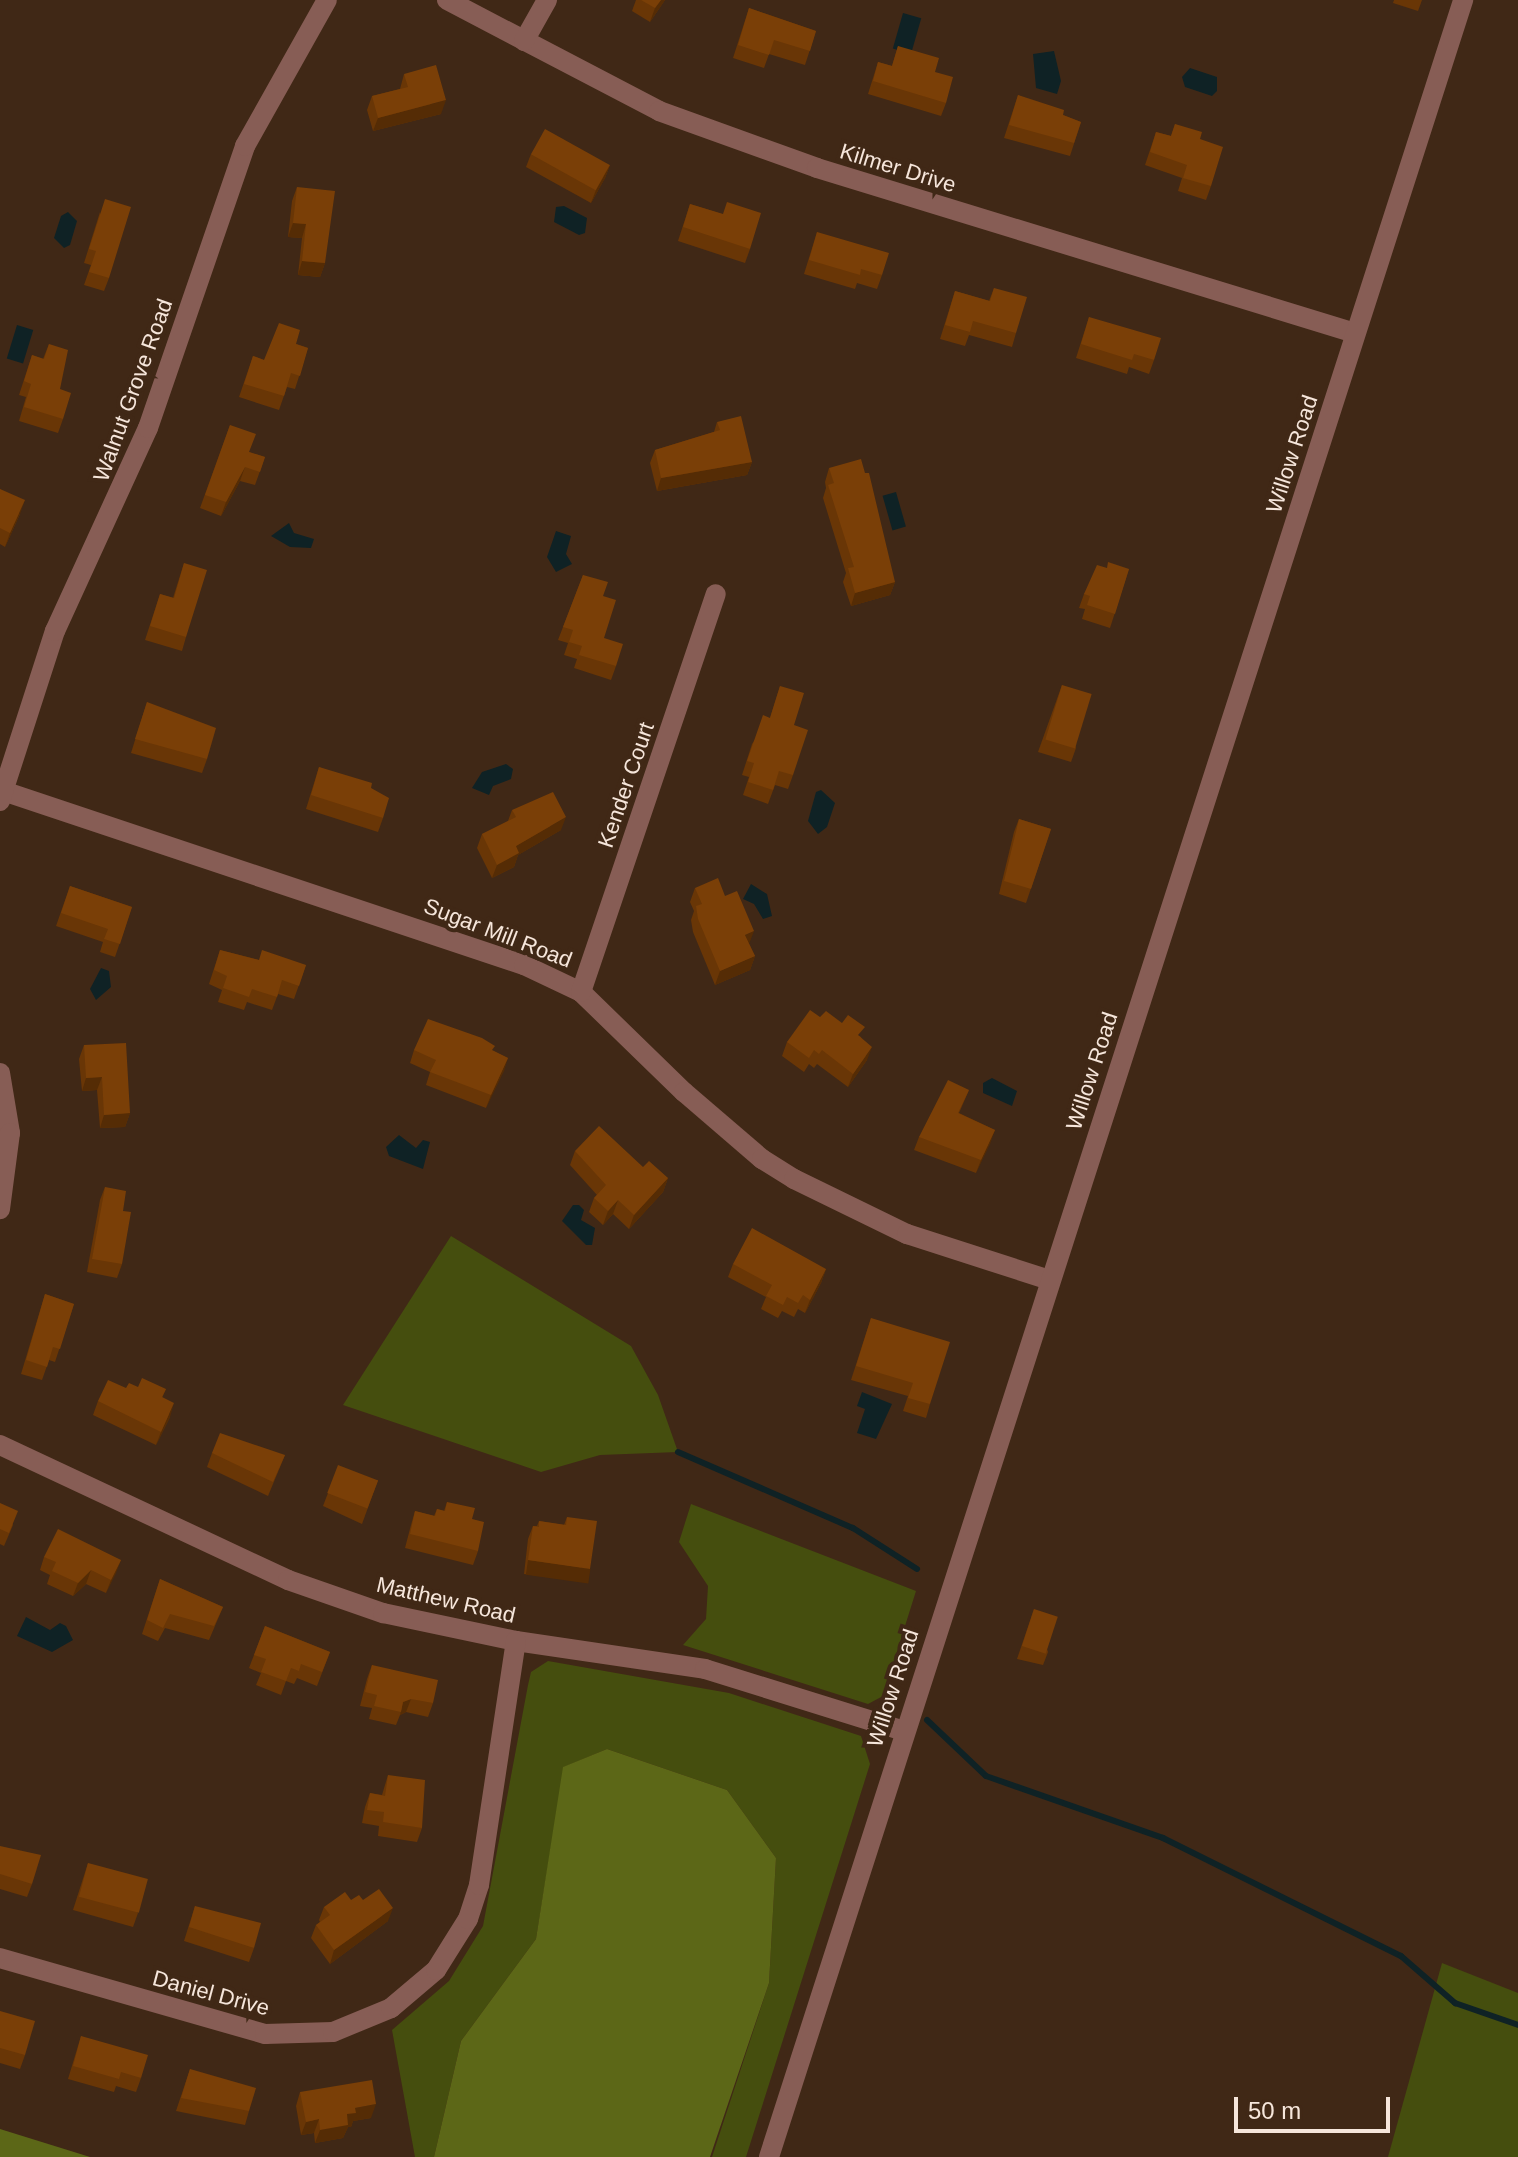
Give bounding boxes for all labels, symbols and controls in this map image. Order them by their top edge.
street label: Kilmer Drive [837,138,959,198]
street label: Walnut Grove Road [88,295,178,485]
street label: Willow Road [1261,392,1323,516]
street label: Kender Court [592,719,660,851]
street label: Sugar Mill Road [420,893,576,973]
street label: Willow Road [1061,1009,1123,1133]
street label: Matthew Road [374,1571,518,1629]
street label: Willow Road [862,1626,924,1750]
street label: Daniel Drive [150,1965,272,2021]
scale bar [1238,2081,1394,2131]
text: 50 m [1248,2097,1301,2124]

